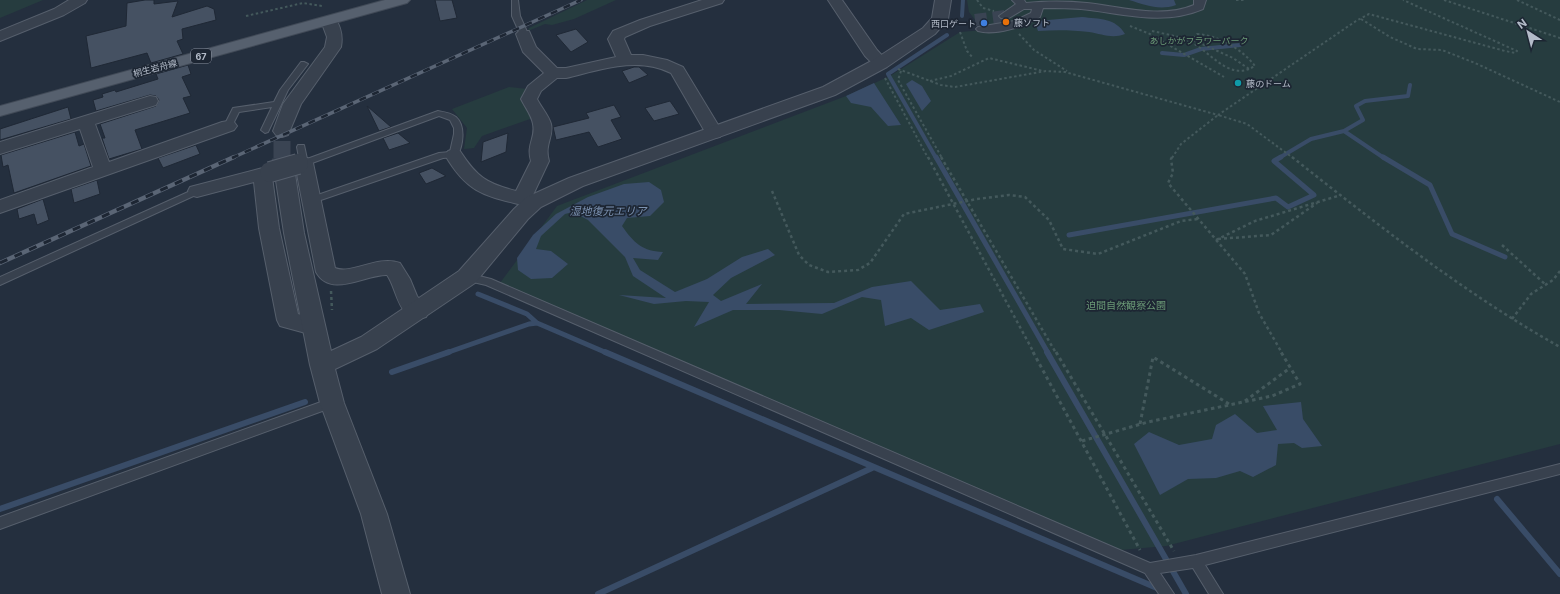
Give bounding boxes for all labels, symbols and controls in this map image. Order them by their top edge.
north arrow [1508,12,1548,52]
text: N [1515,16,1530,32]
marker: 藤ソフト [1001,17,1011,27]
place label: 藤ソフト [1014,17,1050,28]
place label: 西口ゲート [931,18,976,29]
marker: 西口ゲート [979,18,989,28]
park label: あしかがフラワーパーク [1150,35,1248,46]
road number: 67 [191,49,211,63]
street label: 桐生岩舟線 [132,57,179,79]
marker: 藤のドーム [1233,78,1243,88]
place label: 藤のドーム [1246,78,1291,89]
water label: 湿地復元エリア [570,204,648,218]
park label: 迫間自然観察公園 [1086,299,1166,311]

